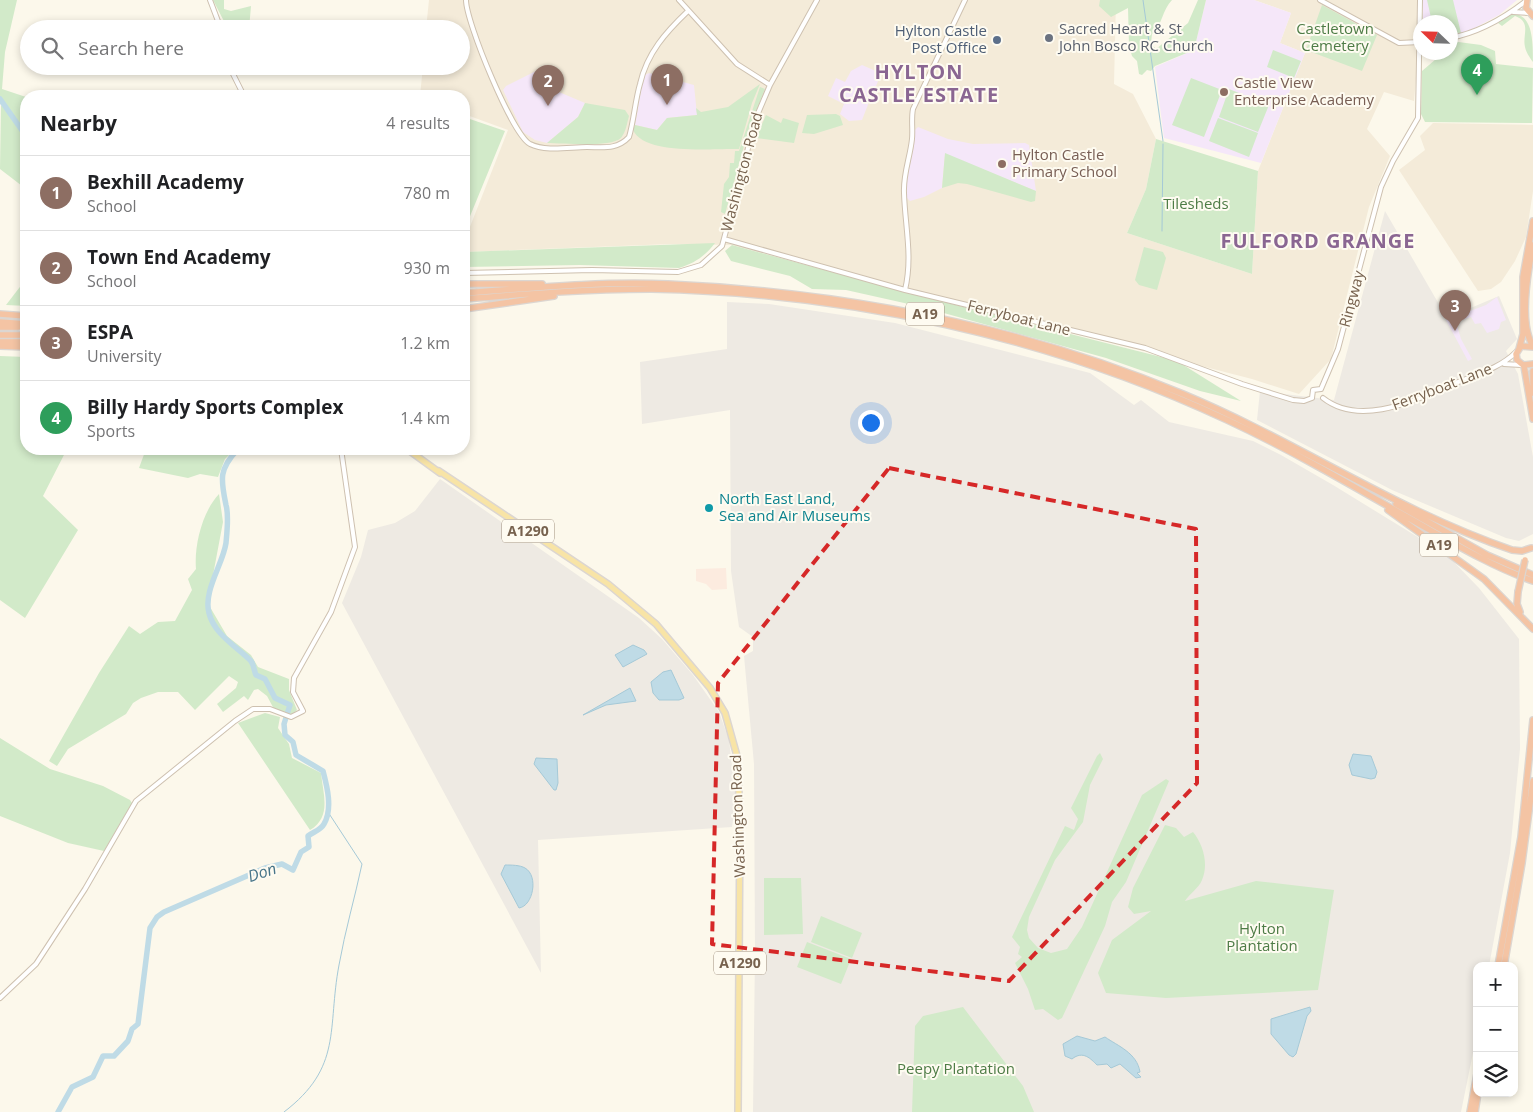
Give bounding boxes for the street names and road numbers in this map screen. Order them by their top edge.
street label: Washington Road [715,110,767,234]
street label: Ringway [1334,268,1368,329]
street label: Ferryboat Lane [966,295,1073,339]
road number: A19 [906,302,944,326]
street label: Ferryboat Lane [1389,358,1494,414]
road number: A1290 [502,520,554,542]
road number: A19 [1420,534,1458,556]
street label: Washington Road [725,754,749,878]
road number: A1290 [714,951,766,974]

